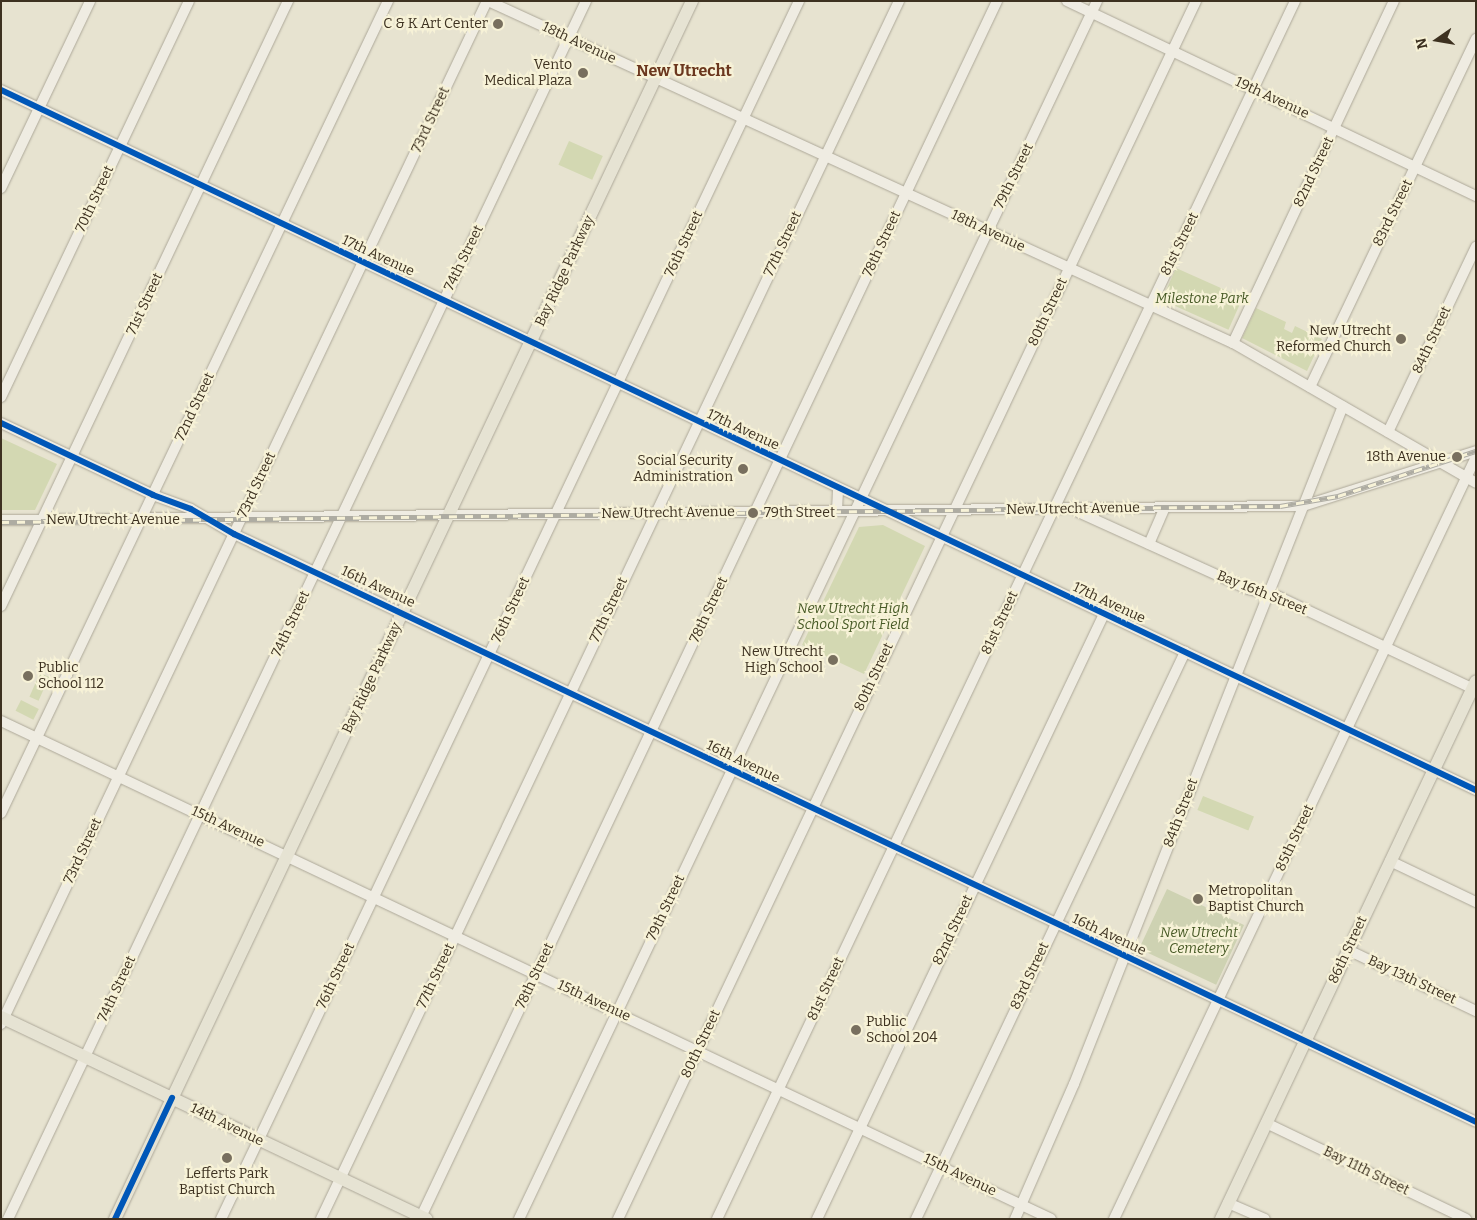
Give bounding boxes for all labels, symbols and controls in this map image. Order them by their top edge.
north arrow [1412,15,1462,65]
place label: C & K Art Center [383,16,488,32]
marker: C & K Art Center [492,18,504,30]
street label: 18th Avenue [539,19,619,67]
text: N [1412,36,1431,51]
place label: Vento Medical Plaza [484,57,572,90]
district label: New Utrecht [636,61,732,81]
marker: Vento Medical Plaza [576,66,590,80]
street label: 19th Avenue [1232,74,1312,122]
street label: 73rd Street [408,84,454,156]
street label: 82nd Street [1290,134,1338,210]
street label: 79th Street [991,140,1037,212]
street label: 70th Street [72,163,118,235]
street label: 83rd Street [1370,177,1416,249]
street label: 18th Avenue [948,207,1028,255]
street label: 76th Street [661,208,707,280]
street label: 78th Street [859,208,905,280]
street label: 77th Street [761,209,805,279]
street label: 81st Street [1158,210,1202,278]
street label: Bay Ridge Parkway [532,213,598,329]
street label: 74th Street [441,222,487,294]
street label: 17th Avenue [339,232,417,280]
street label: 71st Street [123,270,167,338]
street label: 80th Street [1025,275,1071,349]
park label: Milestone Park [1155,291,1249,307]
street label: 84th Street [1409,304,1455,376]
place label: New Utrecht Reformed Church [1276,323,1391,356]
marker: New Utrecht Reformed Church [1395,333,1407,345]
street label: 72nd Street [172,370,218,444]
street label: 17th Avenue [704,406,782,454]
street label: 73rd Street [234,449,280,521]
place label: 18th Avenue [1366,449,1446,465]
marker: 18th Avenue [1450,450,1464,464]
place label: Social Security Administration [633,453,733,486]
marker: Social Security Administration [737,463,749,475]
street label: New Utrecht Avenue [1006,499,1140,519]
street label: New Utrecht Avenue [601,503,735,523]
place label: 79th Street [764,505,835,521]
marker: 79th Street [746,506,760,520]
street label: New Utrecht Avenue [46,512,180,528]
street label: 16th Avenue [338,563,418,611]
street label: Bay 16th Street [1214,567,1310,619]
street label: 76th Street [488,574,534,646]
street label: 78th Street [686,574,732,646]
street label: 77th Street [587,575,631,645]
street label: 17th Avenue [1070,579,1148,627]
street label: 74th Street [268,588,314,660]
street label: 81st Street [978,589,1022,657]
park label: New Utrecht High School Sport Field [797,601,909,634]
street label: Bay Ridge Parkway [339,620,405,736]
street label: 80th Street [851,640,897,714]
place label: New Utrecht High School [741,644,823,676]
marker: New Utrecht High School [827,654,839,666]
place label: Public School 112 [38,660,104,692]
marker: Public School 112 [22,670,34,682]
street label: 16th Avenue [704,737,782,787]
street label: 84th Street [1160,776,1202,850]
street label: 85th Street [1272,802,1318,874]
street label: 15th Avenue [189,803,267,851]
street label: 73rd Street [60,815,106,887]
street label: 79th Street [643,872,689,944]
place label: Metropolitan Baptist Church [1208,883,1304,916]
street label: 82nd Street [929,892,977,968]
marker: Metropolitan Baptist Church [1192,893,1204,905]
street label: 16th Avenue [1069,911,1149,959]
street label: 86th Street [1325,914,1371,986]
park label: New Utrecht Cemetery [1160,925,1238,958]
street label: 76th Street [313,940,359,1012]
street label: 78th Street [512,940,558,1012]
street label: 83rd Street [1007,940,1053,1012]
street label: 77th Street [414,941,458,1011]
street label: Bay 13th Street [1365,952,1459,1008]
street label: 74th Street [94,953,140,1025]
street label: 81st Street [804,955,848,1023]
street label: 15th Avenue [555,977,633,1025]
street label: 80th Street [678,1007,724,1081]
place label: Public School 204 [866,1014,938,1046]
marker: Public School 204 [850,1024,862,1036]
street label: 14th Avenue [188,1100,266,1150]
street label: Bay 11th Street [1320,1143,1412,1199]
street label: 15th Avenue [921,1150,999,1200]
marker: Lefferts Park Baptist Church [221,1152,233,1164]
place label: Lefferts Park Baptist Church [179,1166,275,1198]

